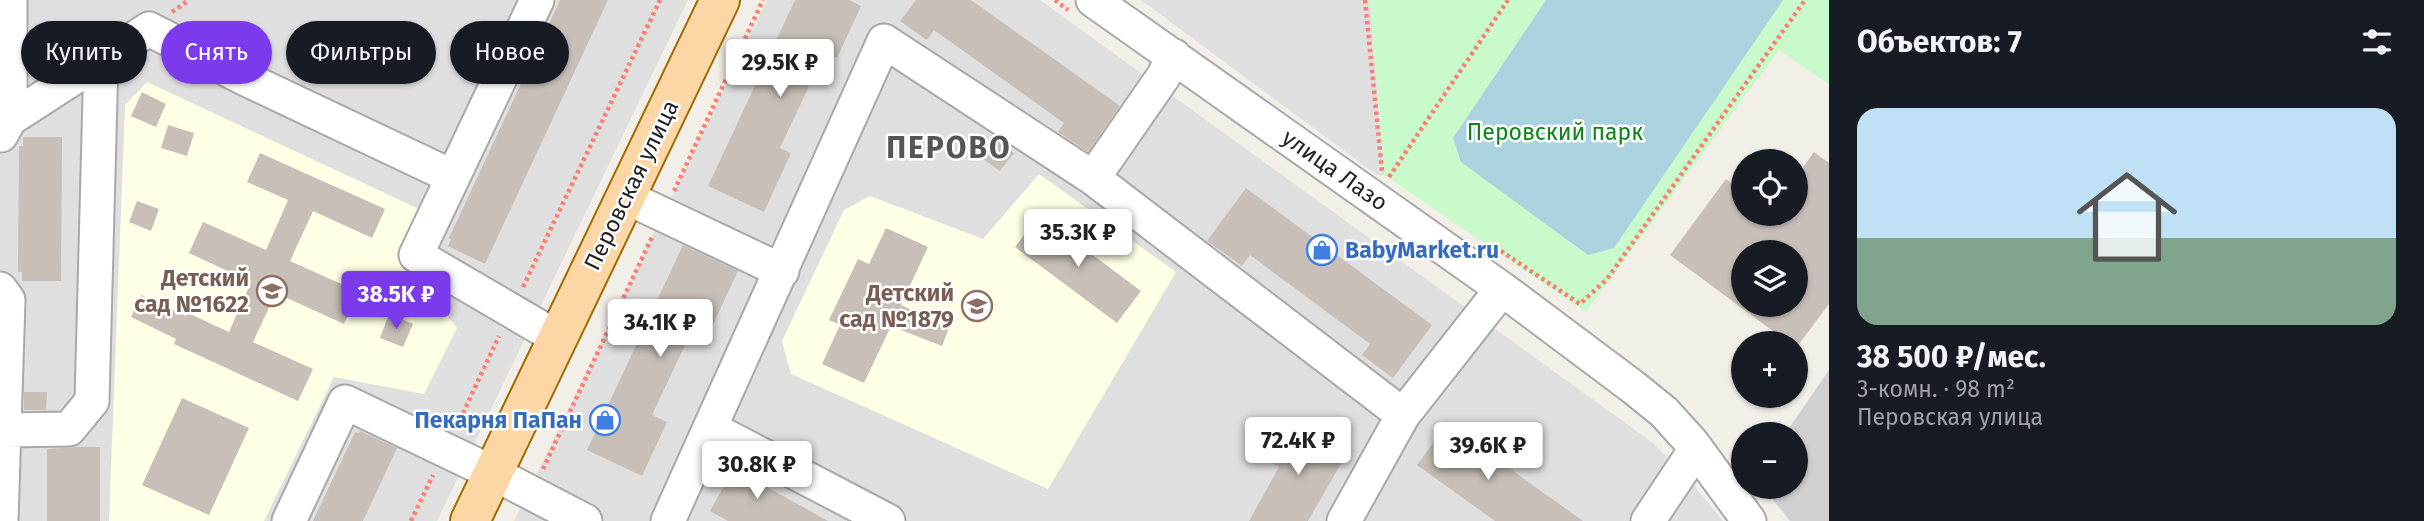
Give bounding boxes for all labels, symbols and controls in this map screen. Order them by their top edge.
chip: Купить [21,21,147,84]
chip: Снять [161,21,272,84]
chip: Фильтры [286,21,436,84]
chip: Новое [450,21,569,84]
icon: filters [2358,23,2396,61]
text: Объектов: 7 [1857,24,2022,60]
pin: 29.5K ₽ [715,40,845,99]
text: 29.5K ₽ [742,48,818,76]
street label: Перовская улица [578,95,684,275]
park label: Перовский парк [1467,118,1643,146]
street label: улица Лазо [1277,123,1393,217]
district label: ПЕРОВО [886,130,1012,166]
map controls [1731,149,1808,499]
button: locate [1731,149,1808,226]
icon: home [2064,154,2190,280]
pin: 35.3K ₽ [1013,210,1143,269]
text: 35.3K ₽ [1040,218,1116,246]
shop icon: BabyMarket.ru [1305,233,1339,267]
place label: BabyMarket.ru [1345,236,1499,264]
button: layers [1731,240,1808,317]
place label: Детский сад №1622 [134,264,249,318]
pin: 38.5K ₽ [331,272,461,331]
school or university icon: Детский сад №1622 [255,274,289,308]
place label: Детский сад №1879 [839,279,954,333]
text: 38.5K ₽ [357,280,435,308]
school or university icon: Детский сад №1879 [960,289,994,323]
pin: 34.1K ₽ [595,300,725,359]
text: 34.1K ₽ [624,308,696,336]
button: + [1731,331,1808,408]
text: 38 500 ₽/мес. [1857,339,2046,375]
text: 3-комн. · 98 m² [1857,375,2015,403]
shop icon: Пекарня ПаПан [588,403,622,437]
text: Перовская улица [1857,403,2043,431]
place label: Пекарня ПаПан [414,406,582,434]
pin: 72.4K ₽ [1233,418,1363,477]
pin: 39.6K ₽ [1423,422,1553,482]
button: − [1731,422,1808,499]
text: 72.4K ₽ [1261,426,1335,454]
text: 39.6K ₽ [1450,431,1526,459]
pin: 30.8K ₽ [692,442,822,501]
text: 30.8K ₽ [718,450,796,478]

